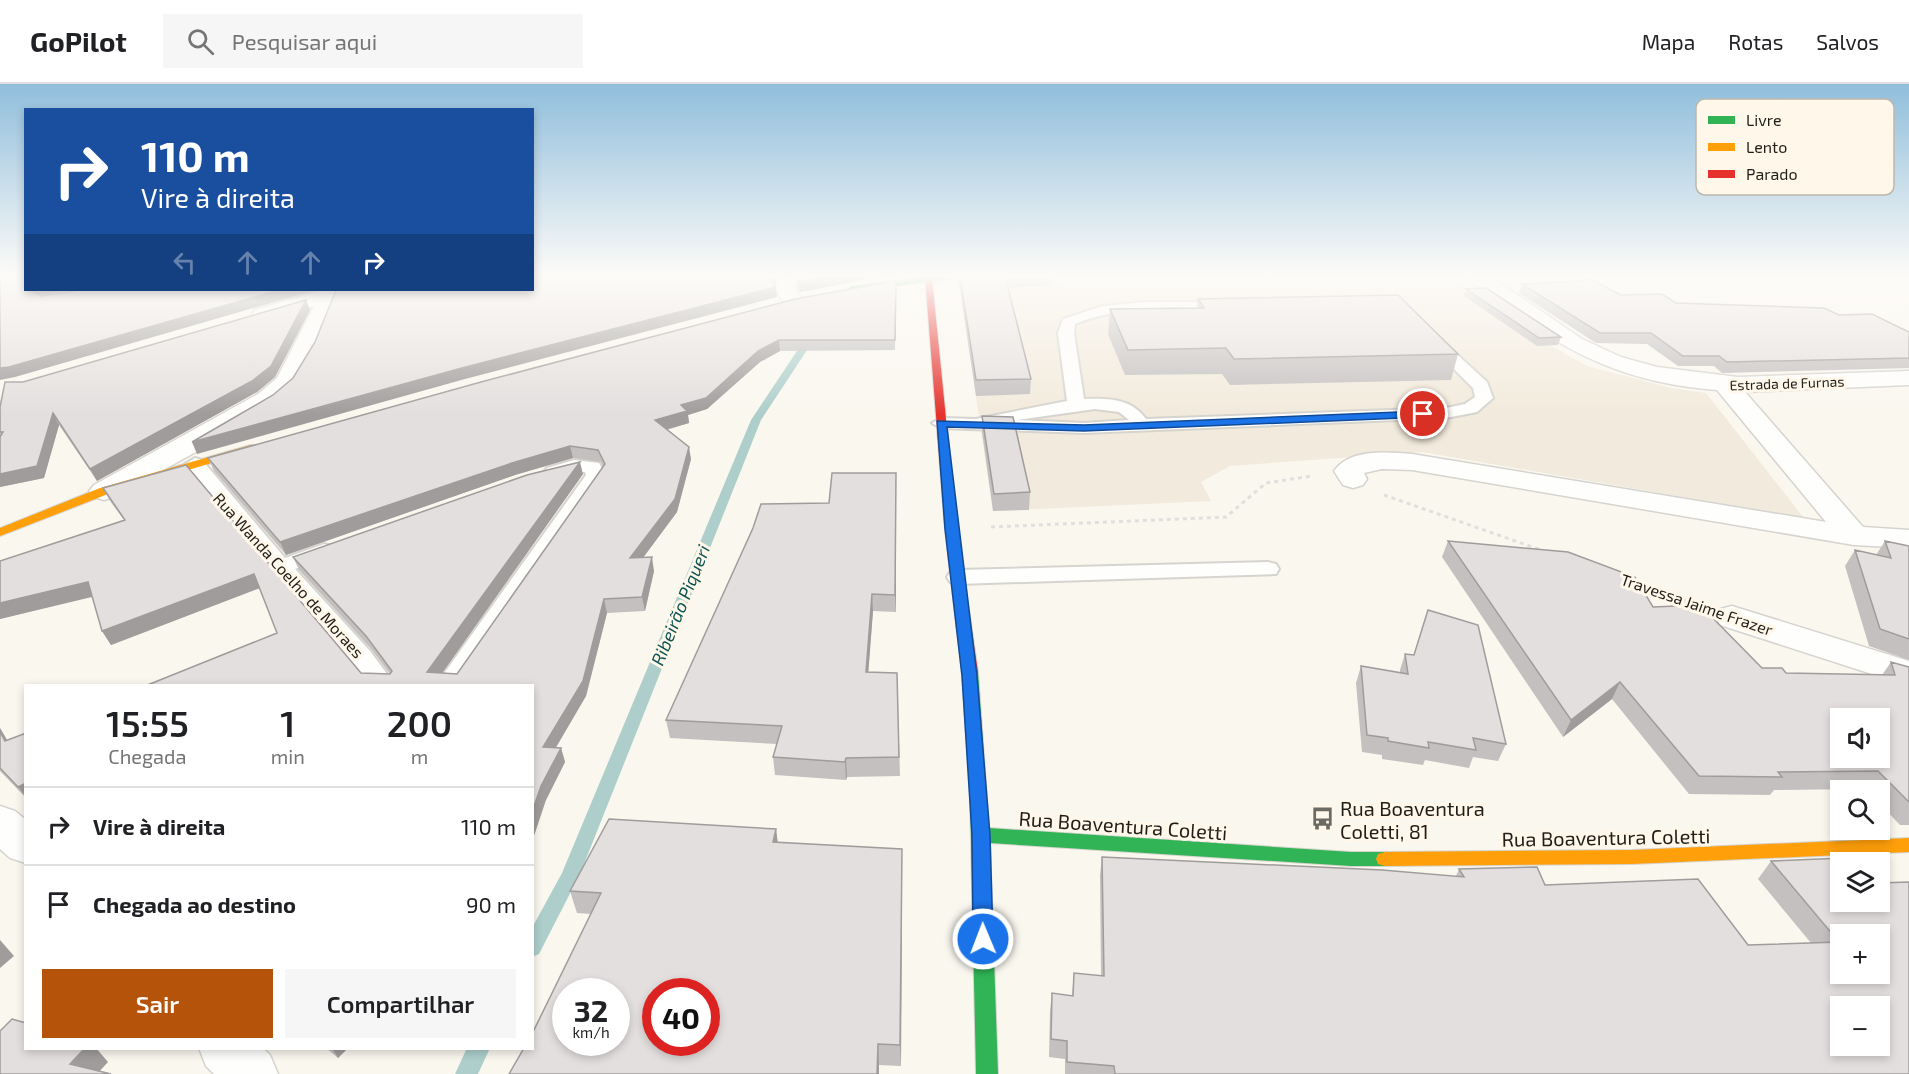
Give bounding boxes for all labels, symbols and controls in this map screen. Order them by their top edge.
search box [163,14,583,68]
text: GoPilot [30,24,127,58]
icon: search [184,25,217,58]
text: Pesquisar aqui [232,28,377,54]
text: Mapa [1642,29,1695,54]
text: Rotas [1728,29,1783,54]
text: Salvos [1816,29,1879,54]
legend [1696,99,1894,195]
text: Livre [1746,110,1781,129]
text: 110 m [141,130,250,180]
icon: right [42,132,120,210]
text: Lento [1746,137,1787,156]
text: Parado [1746,164,1798,183]
text: Vire à direita [141,181,295,213]
icon: left [168,246,201,279]
icon: ahead [231,246,264,279]
icon: ahead [294,246,327,279]
icon: right [357,246,390,279]
street label: Estrada de Furnas [1729,372,1845,394]
pin [1397,388,1448,439]
icon: arrive [1406,397,1439,430]
street label: Rua Wanda Coelho de Moraes [210,489,368,661]
water label: Ribeirão Piqueri [646,541,714,669]
street label: Travessa Jaime Frazer [1619,569,1776,639]
text: 15:55 [106,701,189,744]
text: 1 [280,701,295,744]
text: 200 [387,701,452,744]
map controls [1830,708,1890,1056]
button: sound [1830,708,1890,768]
text: Chegada [108,744,187,768]
text: min [271,744,305,768]
text: m [411,744,428,768]
button: search [1830,780,1890,840]
place label: Rua Boaventura Coletti, 81 [1340,796,1485,843]
street label: Rua Boaventura Coletti [1018,806,1228,844]
bus stop icon: Rua Boaventura Coletti, 81 [1309,806,1335,832]
icon: right [42,810,75,843]
text: Vire à direita [93,813,225,839]
text: 110 m [461,813,516,839]
street label: Rua Boaventura Coletti [1501,823,1711,851]
button: layers [1830,852,1890,912]
icon: arrive [42,888,75,921]
text: Chegada ao destino [93,891,296,917]
text: 90 m [466,891,516,917]
position arrow [951,907,1015,971]
button: + [1830,924,1890,984]
button: Sair [42,969,273,1038]
button: Compartilhar [285,969,516,1038]
speed limit sign: 40 [642,978,720,1056]
text: 32 [574,992,608,1028]
button: − [1830,996,1890,1056]
text: km/h [572,1023,610,1041]

